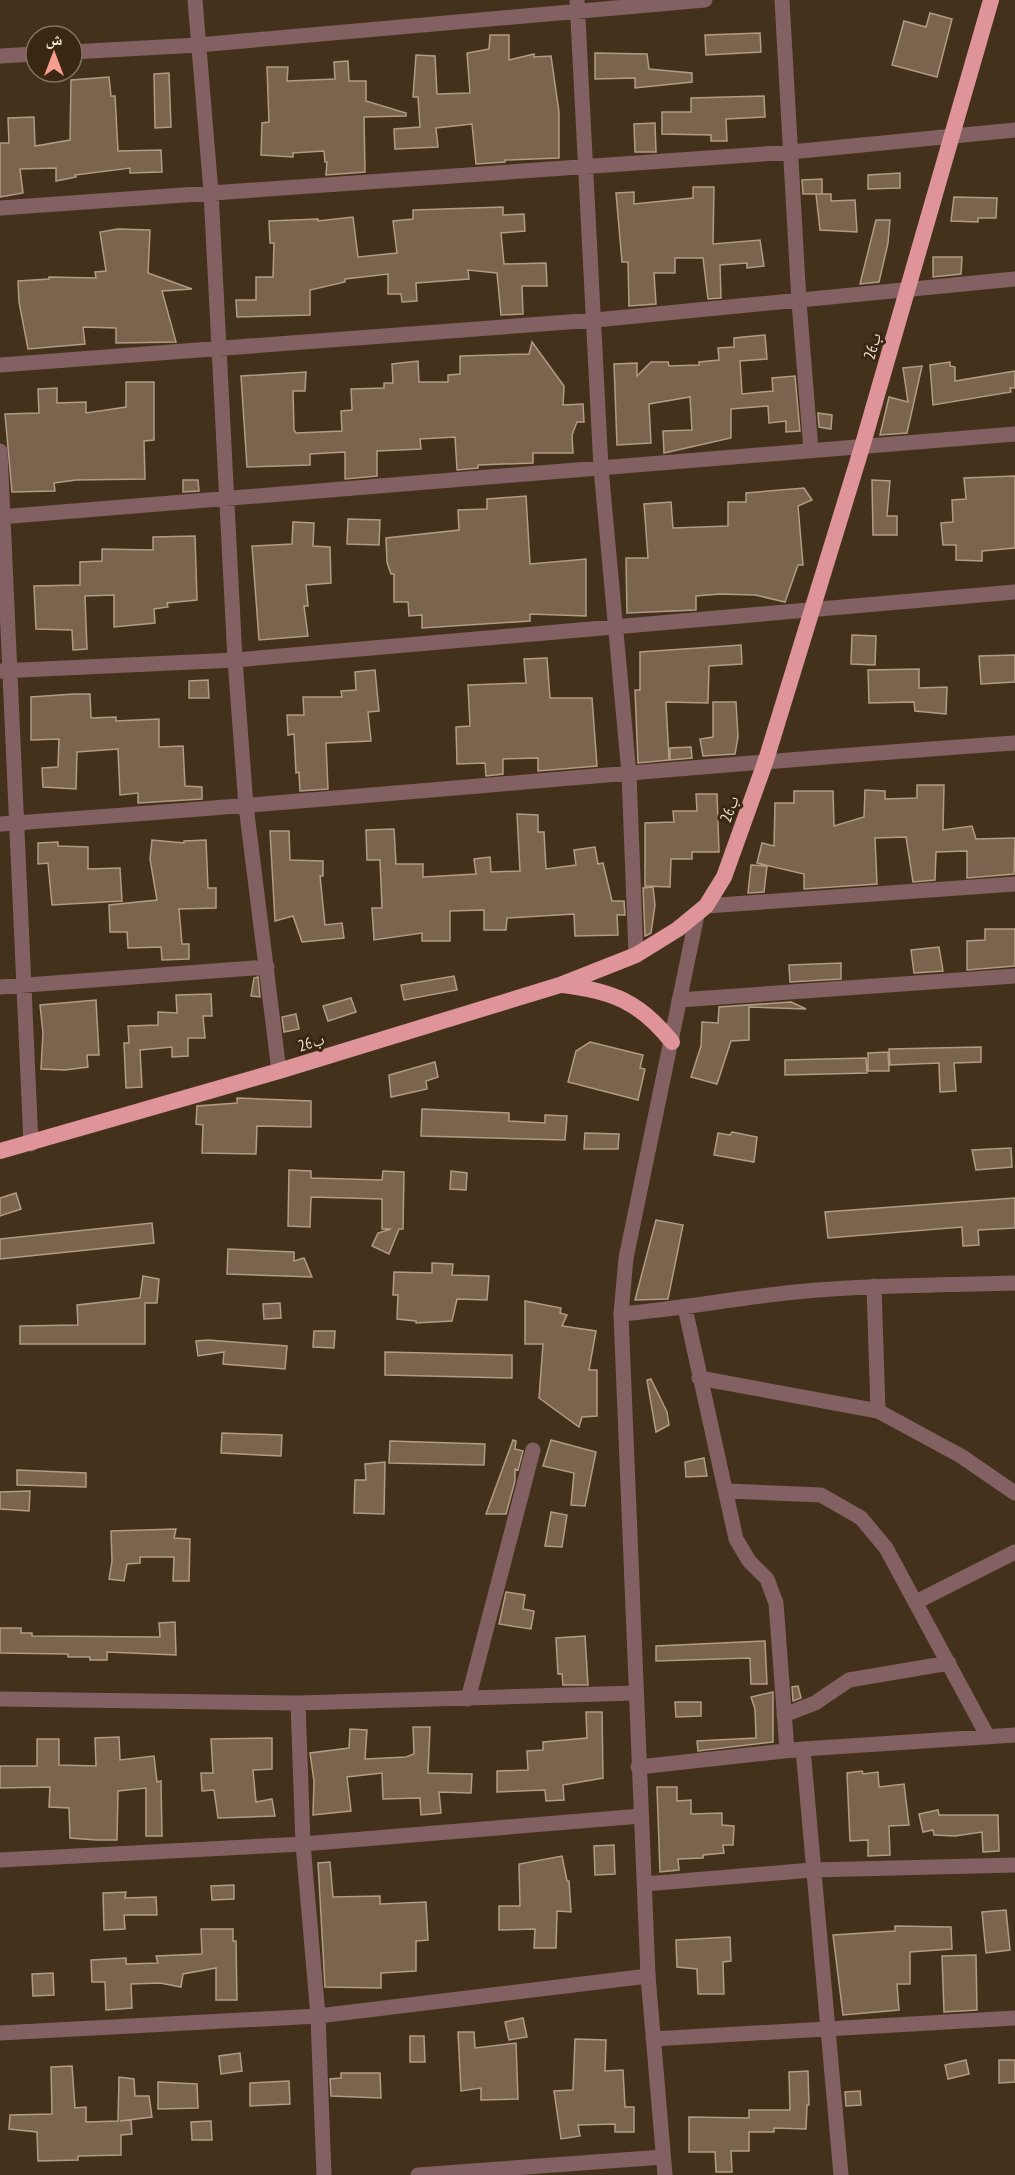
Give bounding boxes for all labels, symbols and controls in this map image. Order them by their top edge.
north arrow [24,24,84,84]
text: ش [46,29,63,49]
street label: 26ب [859,330,885,362]
street label: 26ب [715,793,743,825]
street label: 26ب [295,1029,327,1055]

